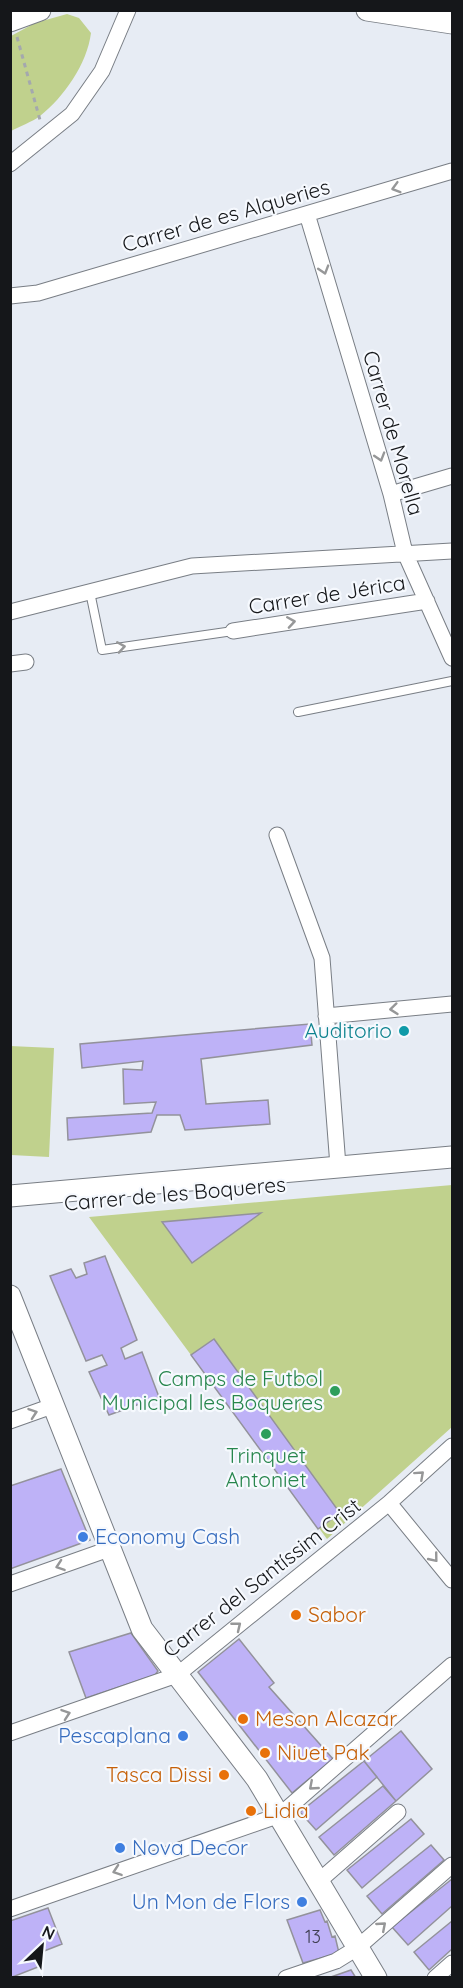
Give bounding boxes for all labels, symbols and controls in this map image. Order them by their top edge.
street label: Carrer de es Alqueries [119,173,332,257]
one-way arrow [391,181,402,193]
one-way arrow [317,264,329,275]
street label: Carrer de Morella [358,347,430,518]
one-way arrow [373,451,385,462]
street label: Carrer de Jérica [247,569,407,619]
one-way arrow [286,616,296,629]
one-way arrow [117,642,126,654]
one-way arrow [390,1002,399,1015]
place label: Auditorio [304,1017,392,1043]
marker: Auditorio [397,1024,411,1038]
street label: Carrer de les Boqueres [63,1170,287,1216]
place label: Camps de Futbol Municipal les Boqueres [101,1365,323,1415]
marker: Camps de Futbol Municipal les Boqueres [328,1384,342,1398]
one-way arrow [27,1408,38,1421]
marker: Trinquet Antoniet [259,1427,273,1441]
place label: Trinquet Antoniet [225,1442,307,1492]
one-way arrow [413,1471,424,1482]
street label: Carrer del Santíssim Crist [157,1492,365,1662]
place label: Economy Cash [95,1523,240,1549]
marker: Economy Cash [76,1530,90,1544]
one-way arrow [427,1551,438,1562]
one-way arrow [55,1559,66,1572]
place label: Sabor [308,1601,366,1627]
marker: Sabor [289,1608,303,1622]
one-way arrow [230,1622,241,1633]
place label: Meson Alcazar [255,1705,397,1731]
one-way arrow [60,1708,71,1721]
marker: Meson Alcazar [236,1712,250,1726]
place label: Pescaplana [58,1722,171,1748]
marker: Pescaplana [176,1729,190,1743]
place label: Niuet Pak [277,1739,370,1765]
marker: Niuet Pak [258,1746,272,1760]
place label: Tasca Dissi [106,1761,212,1787]
marker: Tasca Dissi [217,1768,231,1782]
one-way arrow [309,1779,320,1790]
place label: Lidia [263,1797,309,1823]
marker: Lidia [244,1804,258,1818]
place label: Nova Decor [132,1834,248,1860]
marker: Nova Decor [113,1841,127,1855]
one-way arrow [113,1864,123,1877]
place label: Un Mon de Flors [132,1888,290,1914]
marker: Un Mon de Flors [295,1895,309,1909]
north arrow [12,1916,72,1976]
text: N [39,1921,58,1944]
one-way arrow [375,1922,386,1933]
house number: 13 [305,1925,321,1948]

